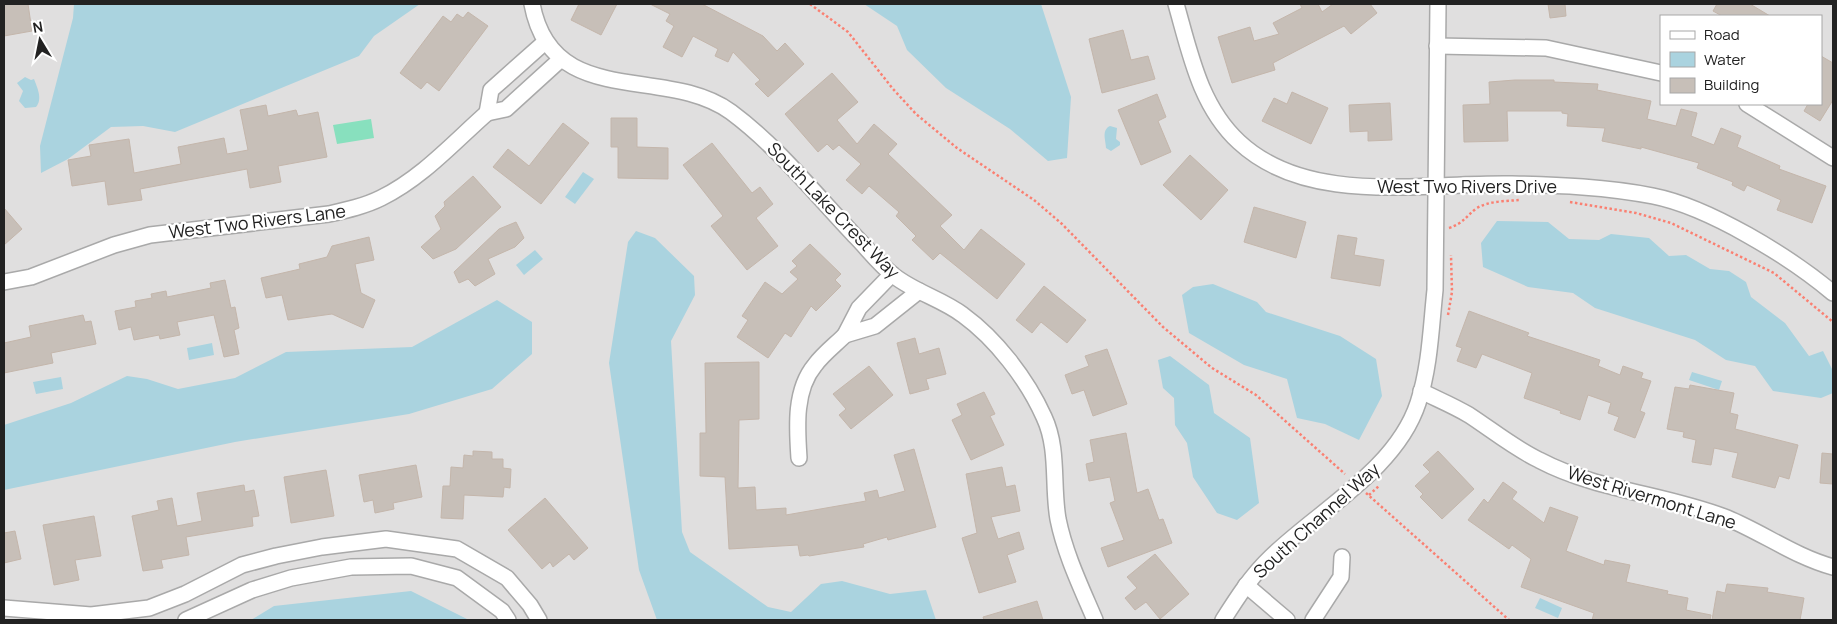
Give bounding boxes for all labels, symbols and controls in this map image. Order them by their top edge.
north arrow [15,15,65,65]
legend [1660,15,1822,105]
text: N [31,16,44,37]
text: Road [1704,24,1740,45]
text: Water [1704,49,1746,70]
text: Building [1704,74,1759,95]
street label: South Lake Crest Way [763,137,906,284]
street label: West Two Rivers Drive [1377,174,1557,198]
street label: West Two Rivers Lane [167,198,347,244]
street label: South Channel Way [1248,456,1385,583]
street label: West Rivermont Lane [1565,460,1739,534]

